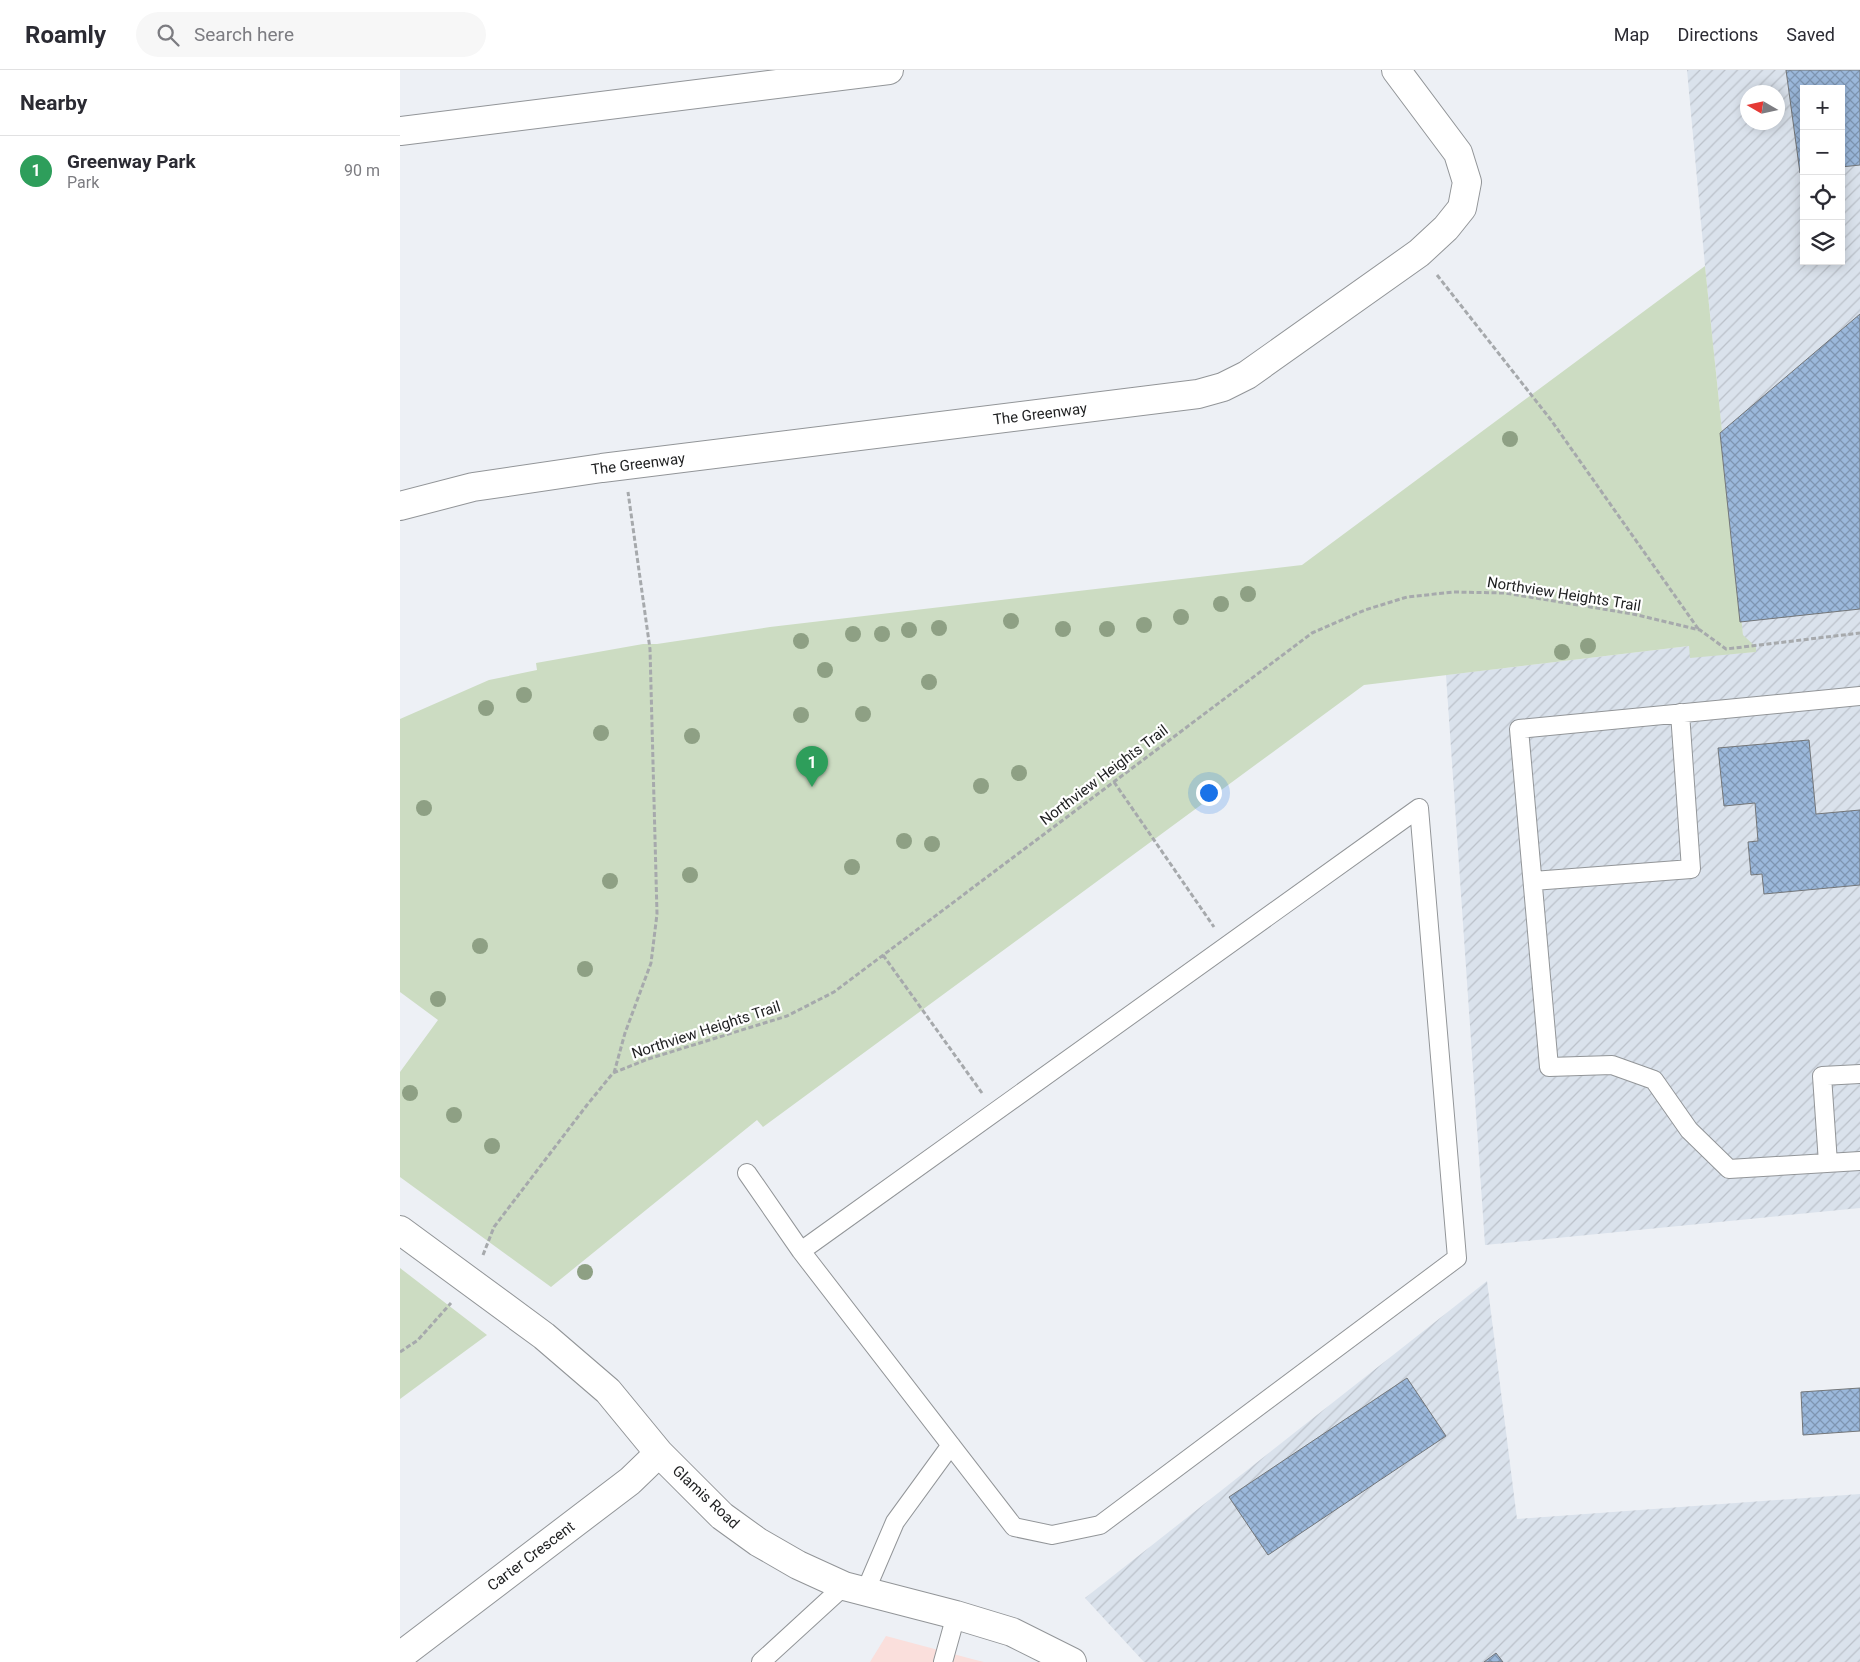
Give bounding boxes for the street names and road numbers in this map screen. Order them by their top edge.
street label: The Greenway [992,399,1088,429]
street label: The Greenway [590,449,686,479]
street label: Northview Heights Trail [1486,573,1642,615]
street label: Northview Heights Trail [1037,721,1171,829]
street label: Northview Heights Trail [629,997,783,1063]
street label: Glamis Road [669,1462,743,1532]
street label: Carter Crescent [484,1517,578,1595]

